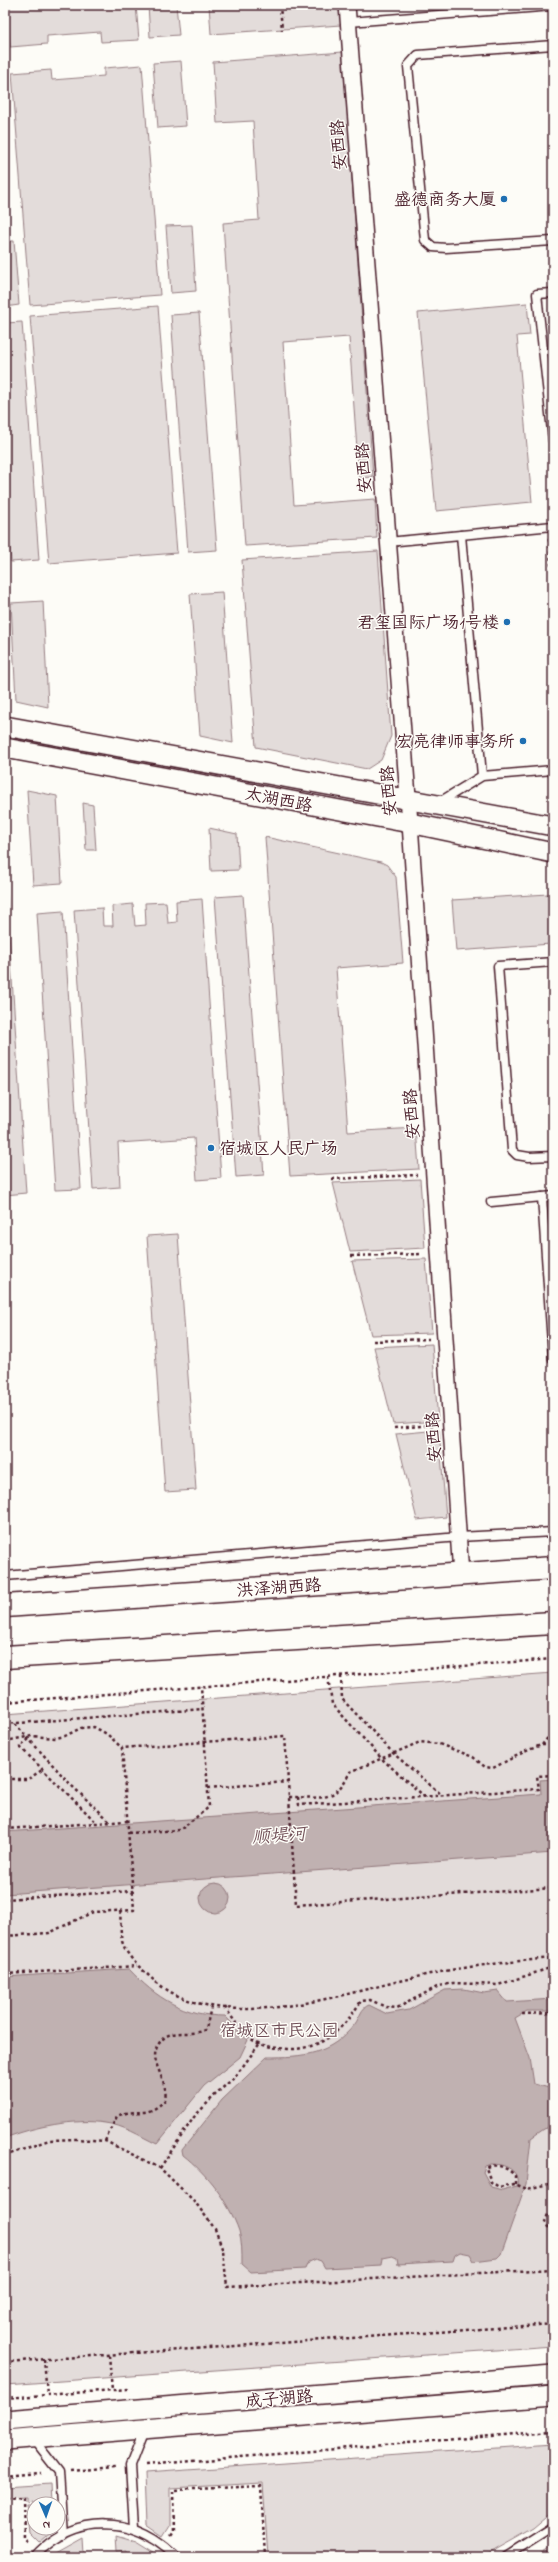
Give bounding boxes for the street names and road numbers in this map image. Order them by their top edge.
street label: 安西路 [325,119,354,171]
street label: 安西路 [350,442,379,494]
street label: 安西路 [375,765,404,817]
street label: 太湖西路 [243,782,314,819]
street label: 安西路 [398,1088,427,1140]
street label: 安西路 [420,1411,449,1463]
street label: 洪泽湖西路 [236,1573,322,1604]
street label: 成子湖路 [244,2384,314,2415]

